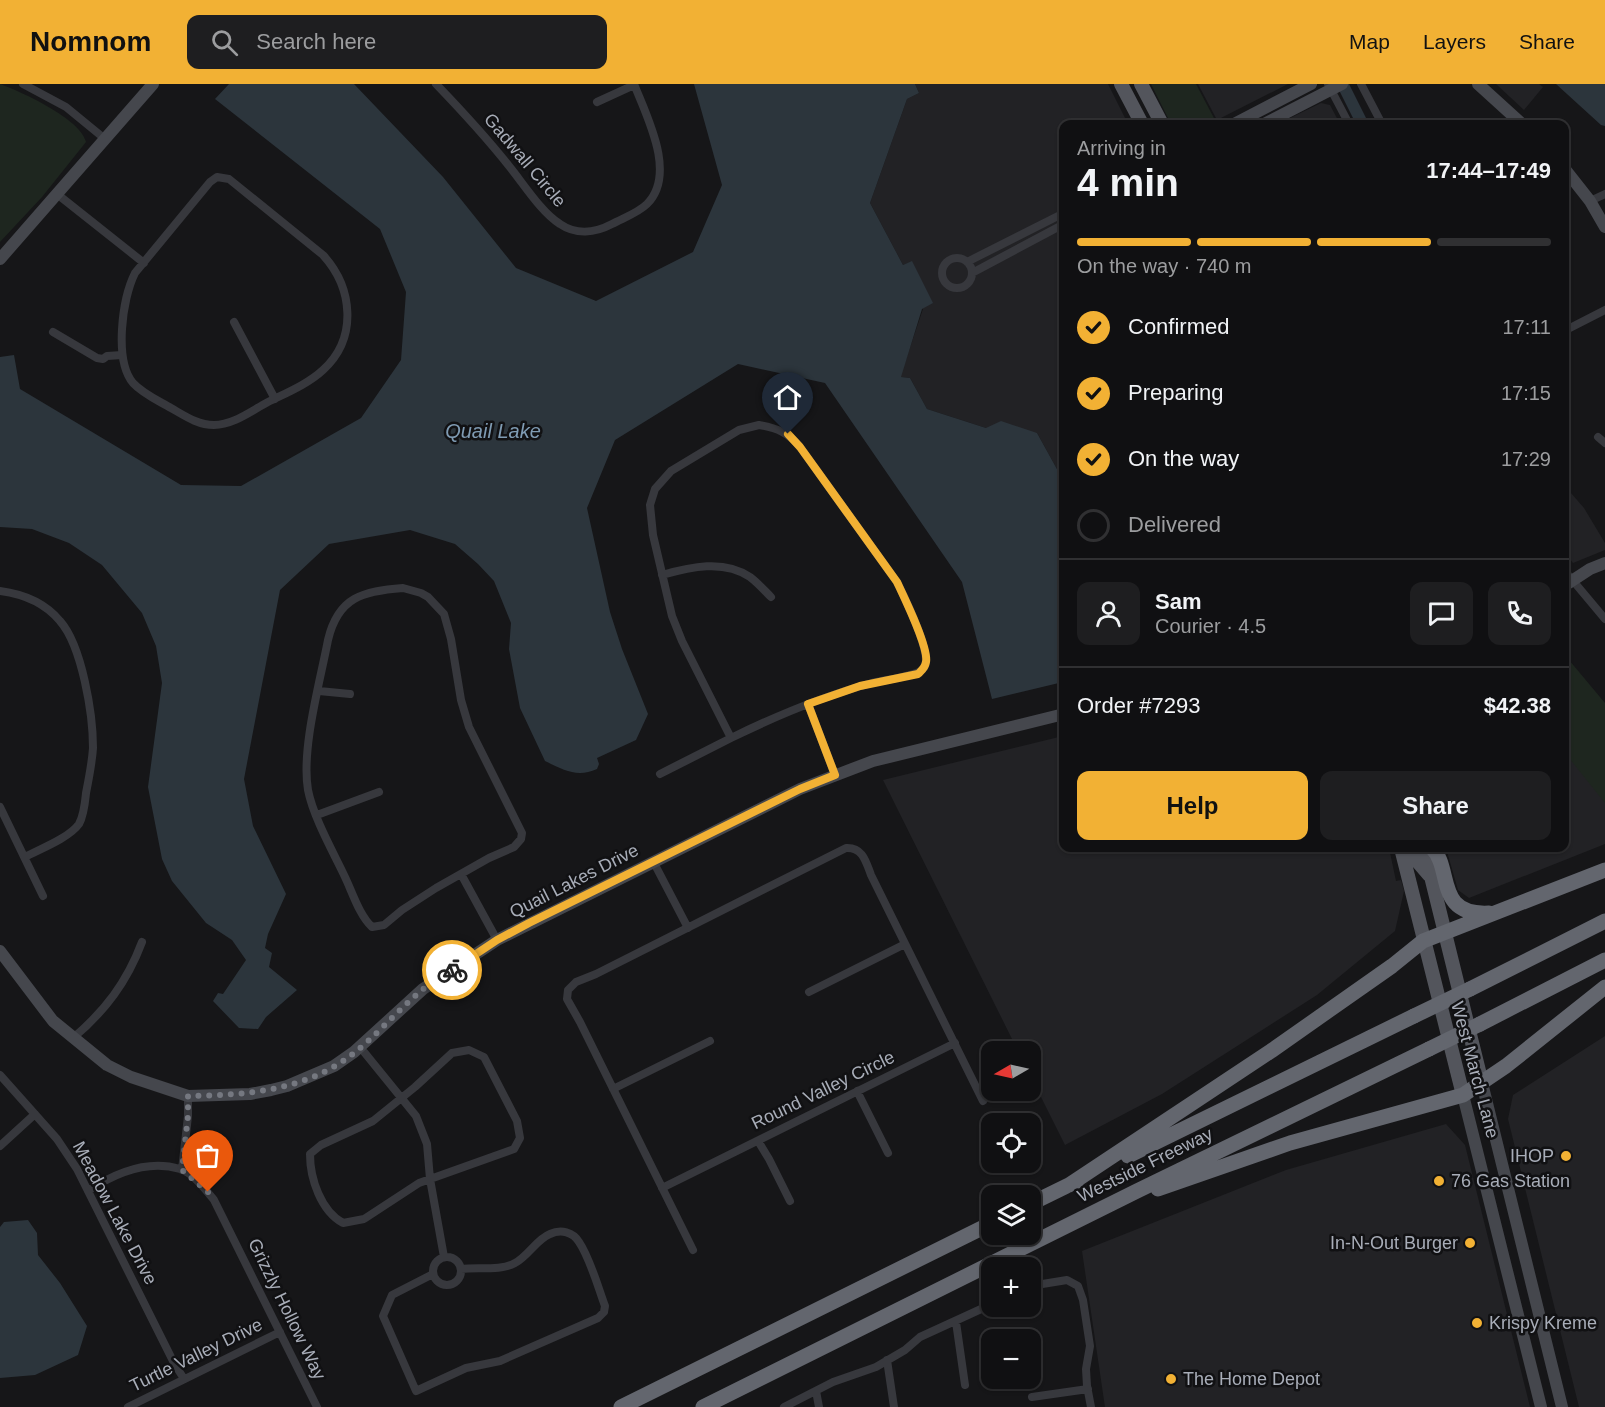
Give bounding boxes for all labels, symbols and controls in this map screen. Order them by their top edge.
search box [187,15,607,69]
text: Nomnom [30,26,151,57]
icon: search [208,26,241,59]
text: Search here [256,29,376,54]
text: Map [1349,30,1390,53]
text: Layers [1423,30,1486,53]
text: Share [1519,30,1575,53]
street label: Gadwall Circle [480,109,570,211]
text: Arriving in [1077,137,1166,159]
text: 17:44–17:49 [1426,158,1551,183]
text: 4 min [1077,161,1179,204]
text: On the way · 740 m [1077,255,1252,277]
icon: check [1077,311,1110,344]
text: Confirmed [1128,314,1229,339]
text: 17:11 [1502,316,1551,338]
pin [762,372,813,434]
icon: check [1077,377,1110,410]
text: Preparing [1128,380,1223,405]
icon: home [771,381,804,414]
text: 17:15 [1501,382,1551,404]
water label: Quail Lake [445,420,541,442]
icon: check [1077,443,1110,476]
text: On the way [1128,446,1239,471]
text: 17:29 [1501,448,1551,470]
text: Delivered [1128,512,1221,537]
button: person [1077,582,1140,645]
button: chat [1410,582,1473,645]
button: phone [1488,582,1551,645]
text: Sam [1155,589,1201,614]
text: Courier · 4.5 [1155,615,1266,637]
text: Order #7293 [1077,693,1201,718]
text: $42.38 [1484,693,1551,718]
button: Help [1077,771,1308,840]
button: Share [1320,771,1551,840]
street label: Quail Lakes Drive [506,840,642,922]
courier [422,940,482,1000]
icon: bike [436,954,469,987]
street label: West March Lane [1447,999,1503,1141]
north arrow [981,1041,1041,1101]
map controls [981,1041,1041,1389]
street label: Round Valley Circle [748,1047,898,1133]
button: locate [981,1113,1041,1173]
street label: Westside Freeway [1074,1124,1216,1206]
pin [182,1130,233,1192]
street label: Meadow Lake Drive [69,1138,161,1288]
icon: bag [191,1139,224,1172]
place label: IHOP [1510,1146,1554,1166]
marker: IHOP [1559,1149,1573,1163]
place label: 76 Gas Station [1451,1171,1570,1191]
marker: 76 Gas Station [1432,1174,1446,1188]
button: layers [981,1185,1041,1245]
place label: In-N-Out Burger [1330,1233,1458,1253]
street label: Grizzly Hollow Way [244,1235,330,1383]
marker: In-N-Out Burger [1463,1236,1477,1250]
button: + [981,1257,1041,1317]
place label: Krispy Kreme [1489,1313,1597,1333]
street label: Turtle Valley Drive [126,1314,266,1396]
marker: Krispy Kreme [1470,1316,1484,1330]
button: − [981,1329,1041,1389]
place label: The Home Depot [1183,1369,1320,1389]
marker: The Home Depot [1164,1372,1178,1386]

